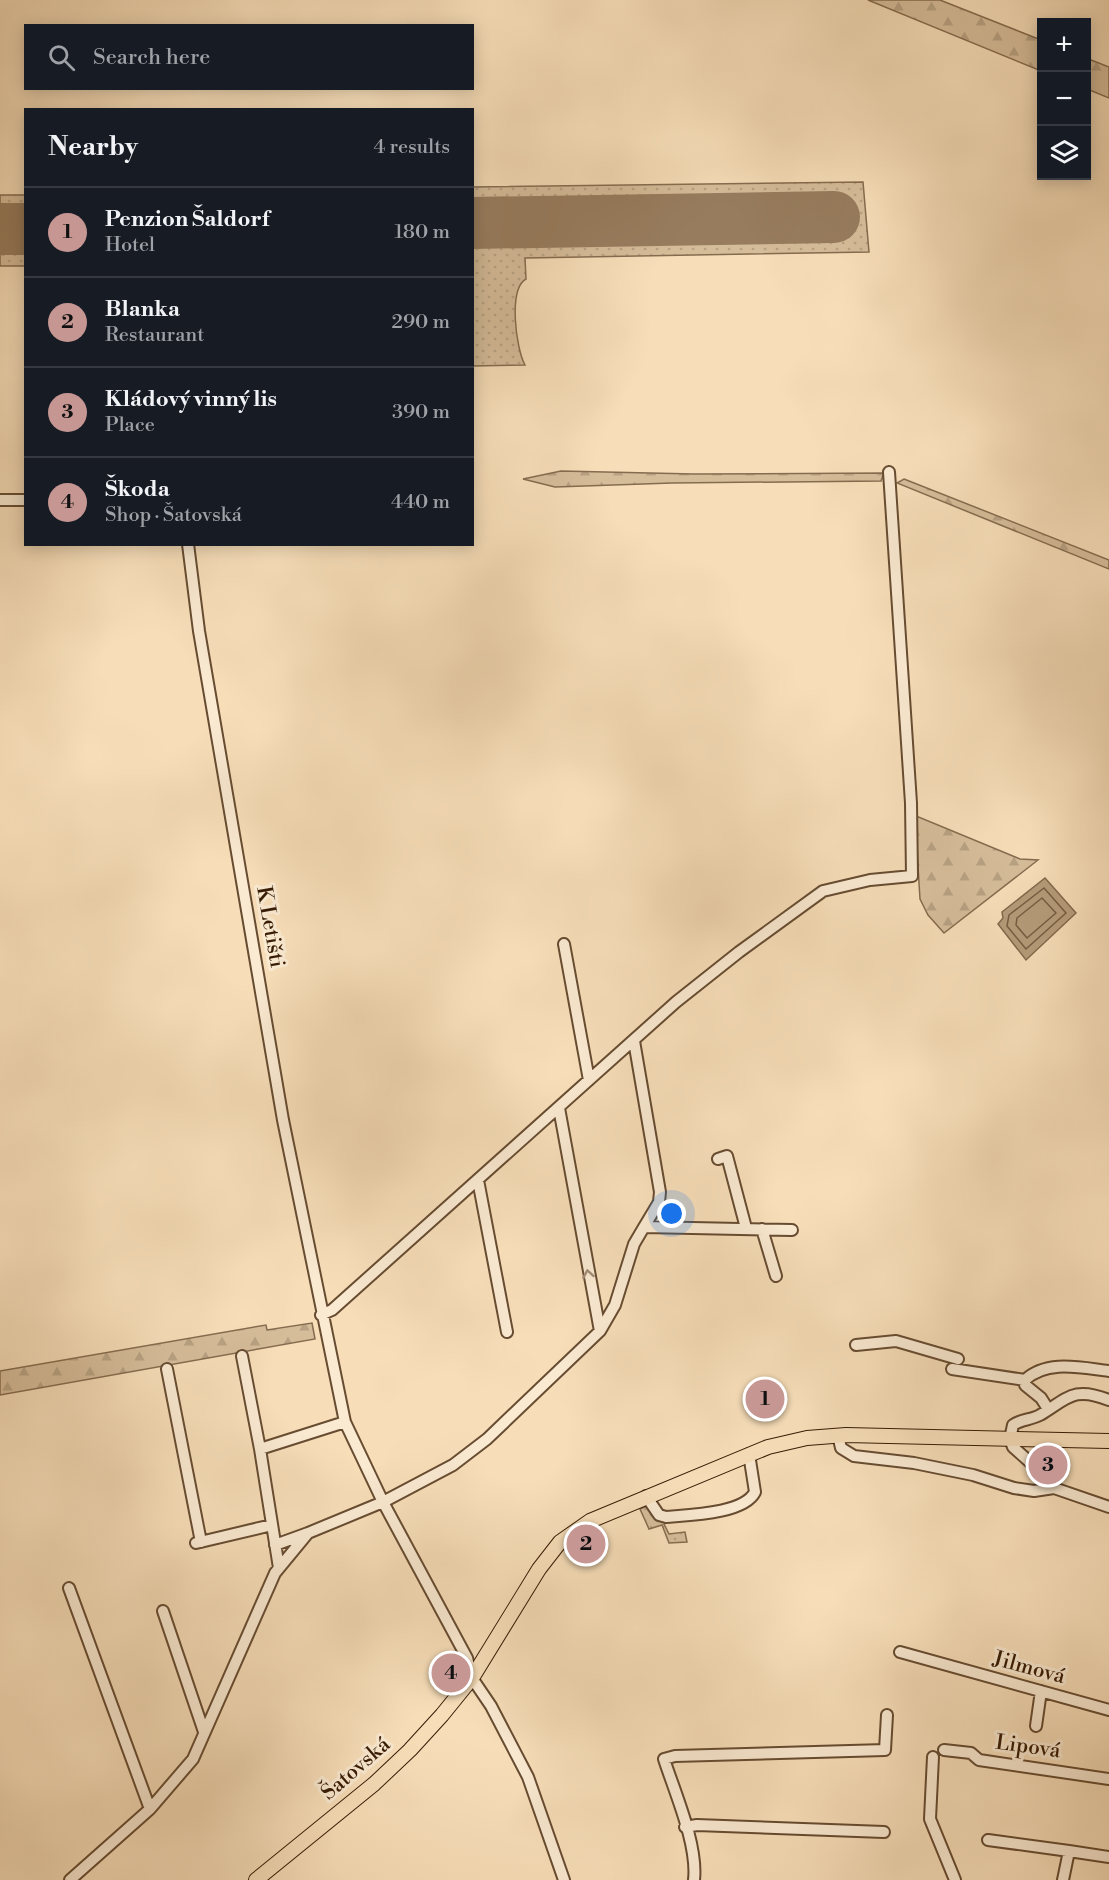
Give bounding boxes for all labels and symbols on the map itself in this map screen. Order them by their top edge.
street label: K Letišti [250,884,290,970]
your location [657,1199,686,1228]
one-way arrow [582,1269,594,1278]
pin: 1 [746,1376,784,1422]
pin: 3 [1028,1442,1068,1488]
pin: 2 [566,1522,606,1566]
street label: Jilmová [989,1646,1068,1690]
pin: 4 [432,1650,470,1696]
street label: Šatovská [314,1729,396,1806]
street label: Lipová [994,1730,1063,1764]

